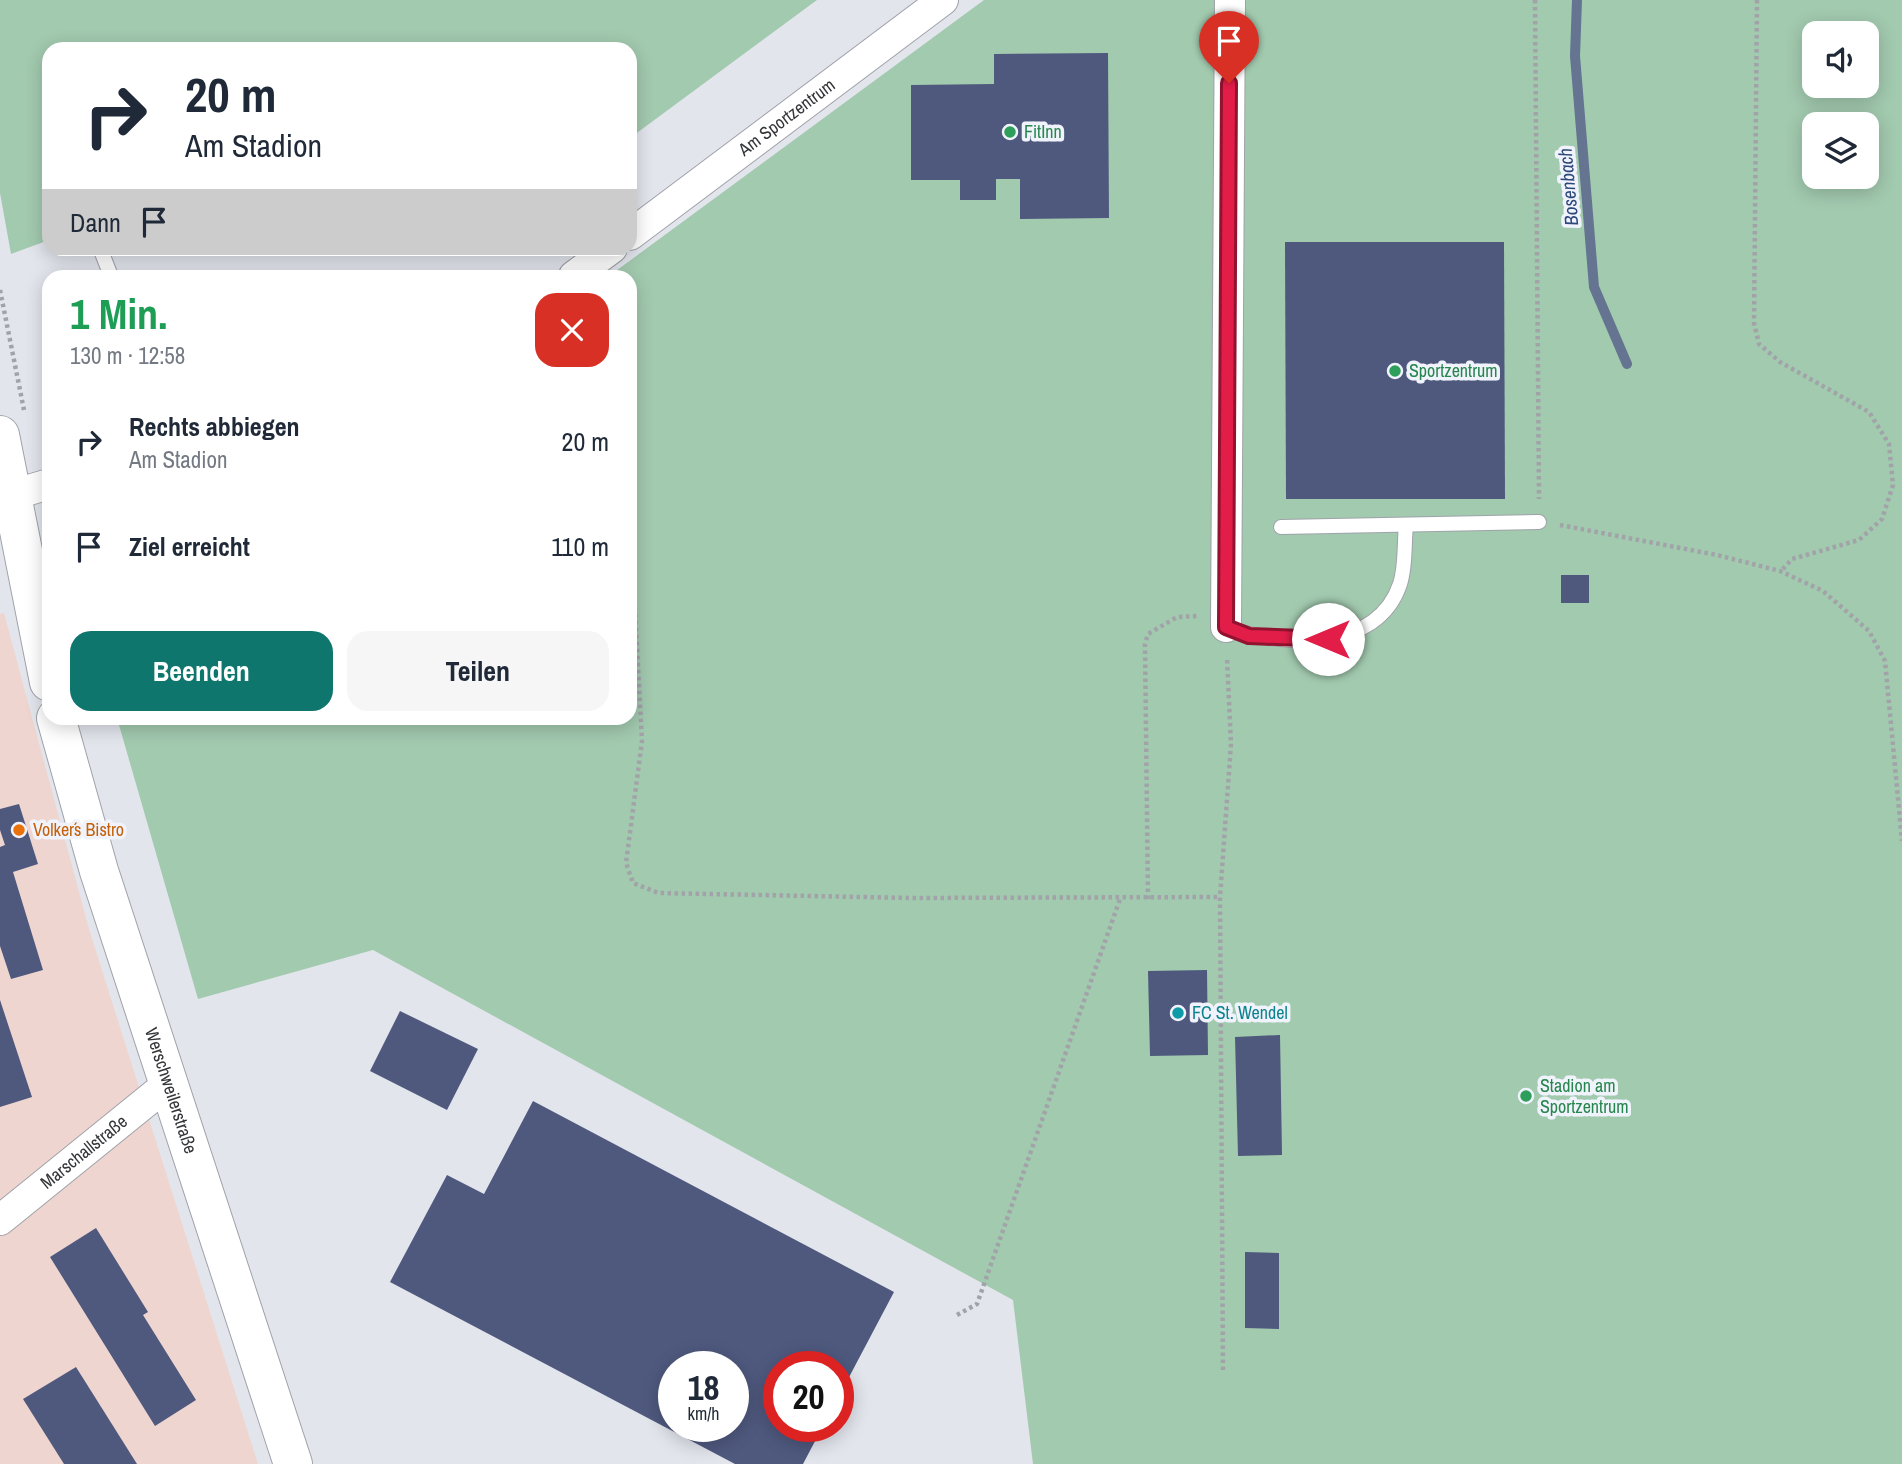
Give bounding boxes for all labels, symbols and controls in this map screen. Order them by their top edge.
pin [1199,11,1259,83]
map controls [1802,21,1879,189]
button: sound [1802,21,1879,98]
icon: arrive [1210,22,1248,60]
text: 20 m [185,61,277,127]
icon: right [70,70,161,161]
street label: Am Sportzentrum [732,72,840,162]
button: layers [1802,112,1879,189]
place label: FitInn [1024,119,1062,144]
text: Am Stadion [185,124,322,167]
marker: FitInn [1002,124,1018,140]
water label: Bosenbach [1552,147,1584,227]
icon: arrive [135,203,173,241]
text: Dann [70,205,121,240]
text: 1 Min. [70,286,168,342]
button: close [535,293,609,367]
text: 130 m · 12:58 [70,340,185,371]
place label: Sportzentrum [1409,358,1498,383]
marker: Sportzentrum [1387,363,1403,379]
text: Rechts abbiegen [129,409,300,444]
icon: right [70,423,108,461]
text: 20 m [562,424,609,459]
text: Am Stadion [129,444,228,475]
icon: arrive [70,528,108,566]
text: Ziel erreicht [129,529,250,564]
text: 110 m [551,529,609,564]
position arrow [1291,602,1365,676]
button: Beenden [70,631,333,711]
button: Teilen [347,631,609,711]
place label: Volker´s Bistro [33,817,124,842]
marker: Volker´s Bistro [11,822,27,838]
place label: FC St. Wendel [1192,1000,1288,1025]
marker: FC St. Wendel [1170,1005,1186,1021]
street label: Werschweilerstraße [139,1024,204,1157]
place label: Stadion am Sportzentrum [1540,1073,1629,1119]
marker: Stadion am Sportzentrum [1518,1088,1534,1104]
street label: Marschallstraße [35,1109,132,1194]
speed limit sign: 20 [763,1351,854,1442]
text: 18 [688,1364,719,1411]
text: km/h [688,1401,720,1426]

